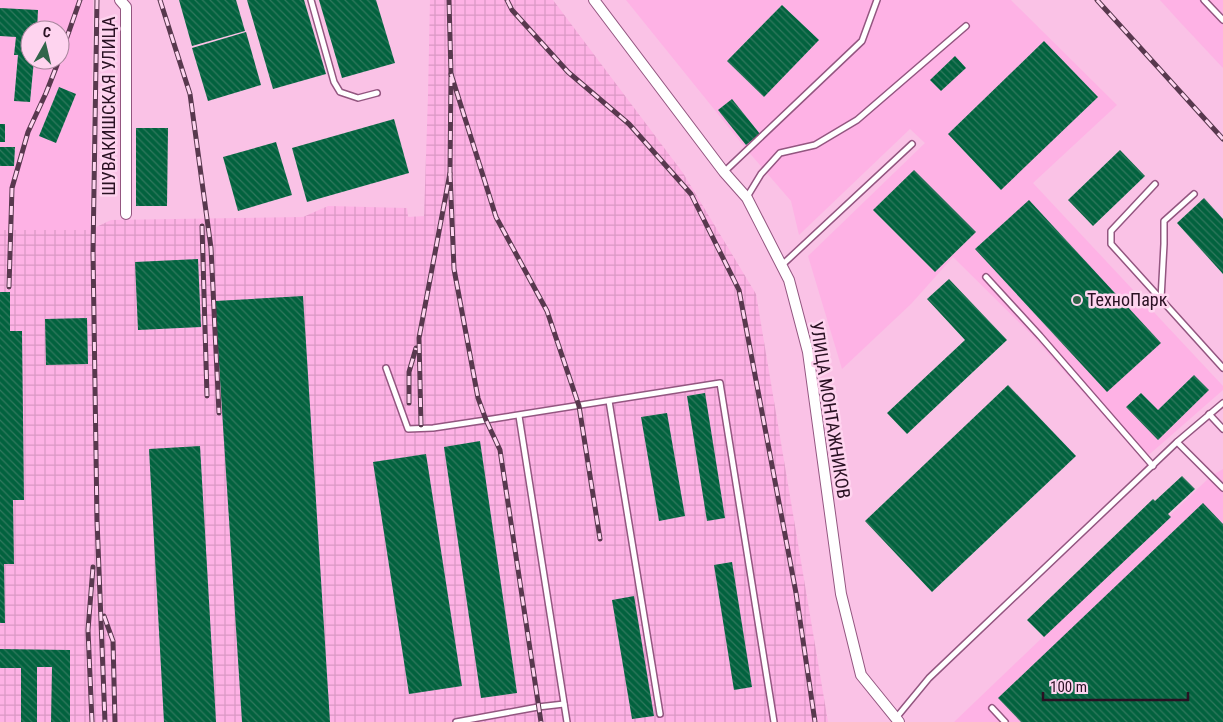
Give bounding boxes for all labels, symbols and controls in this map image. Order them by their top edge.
street label: ШУВАКИШСКАЯ УЛИЦА [98,16,119,196]
north arrow [20,20,70,70]
text: С [42,24,52,41]
place label: ТехноПарк [1087,289,1168,310]
marker: ТехноПарк [1071,294,1083,306]
street label: УЛИЦА МОНТАЖНИКОВ [806,320,855,500]
scale bar [1043,670,1188,702]
text: 100 m [1050,678,1087,696]

